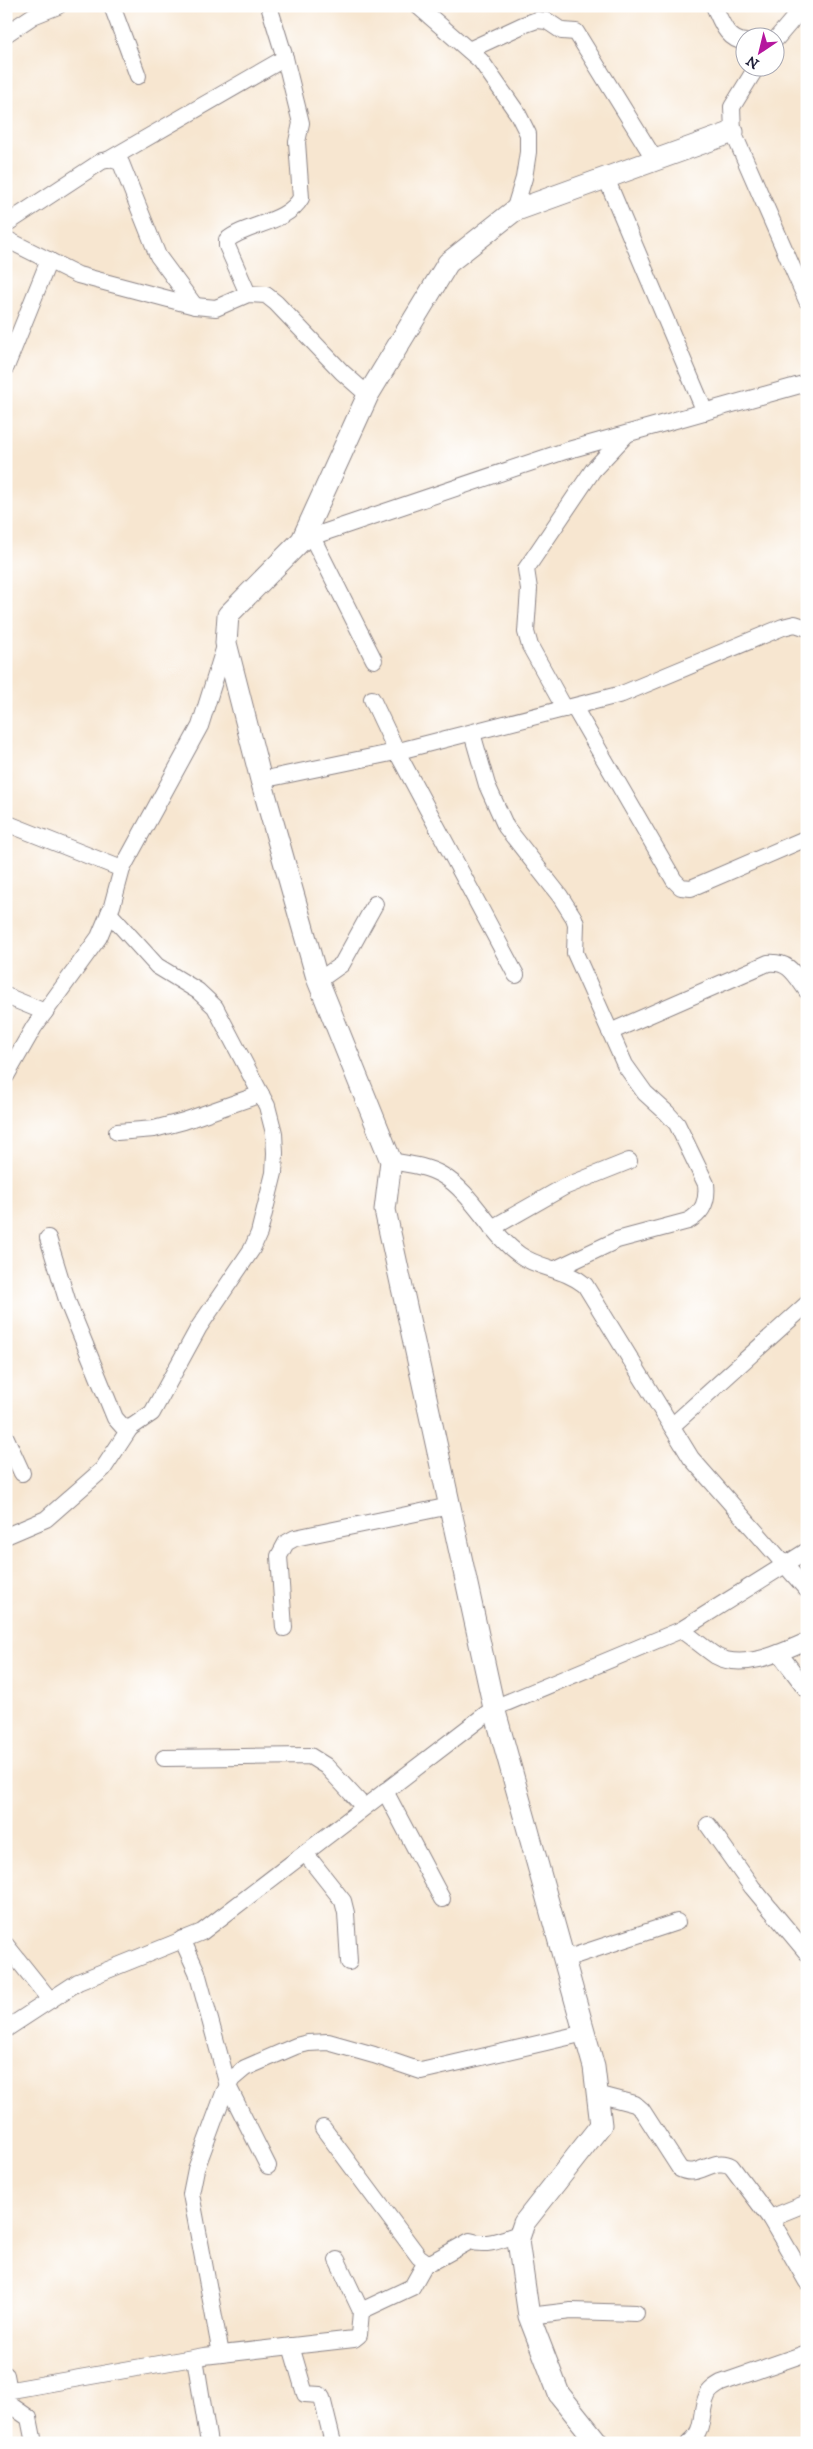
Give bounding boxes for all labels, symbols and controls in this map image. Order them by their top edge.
north arrow [736,28,786,78]
text: N [743,51,763,73]

